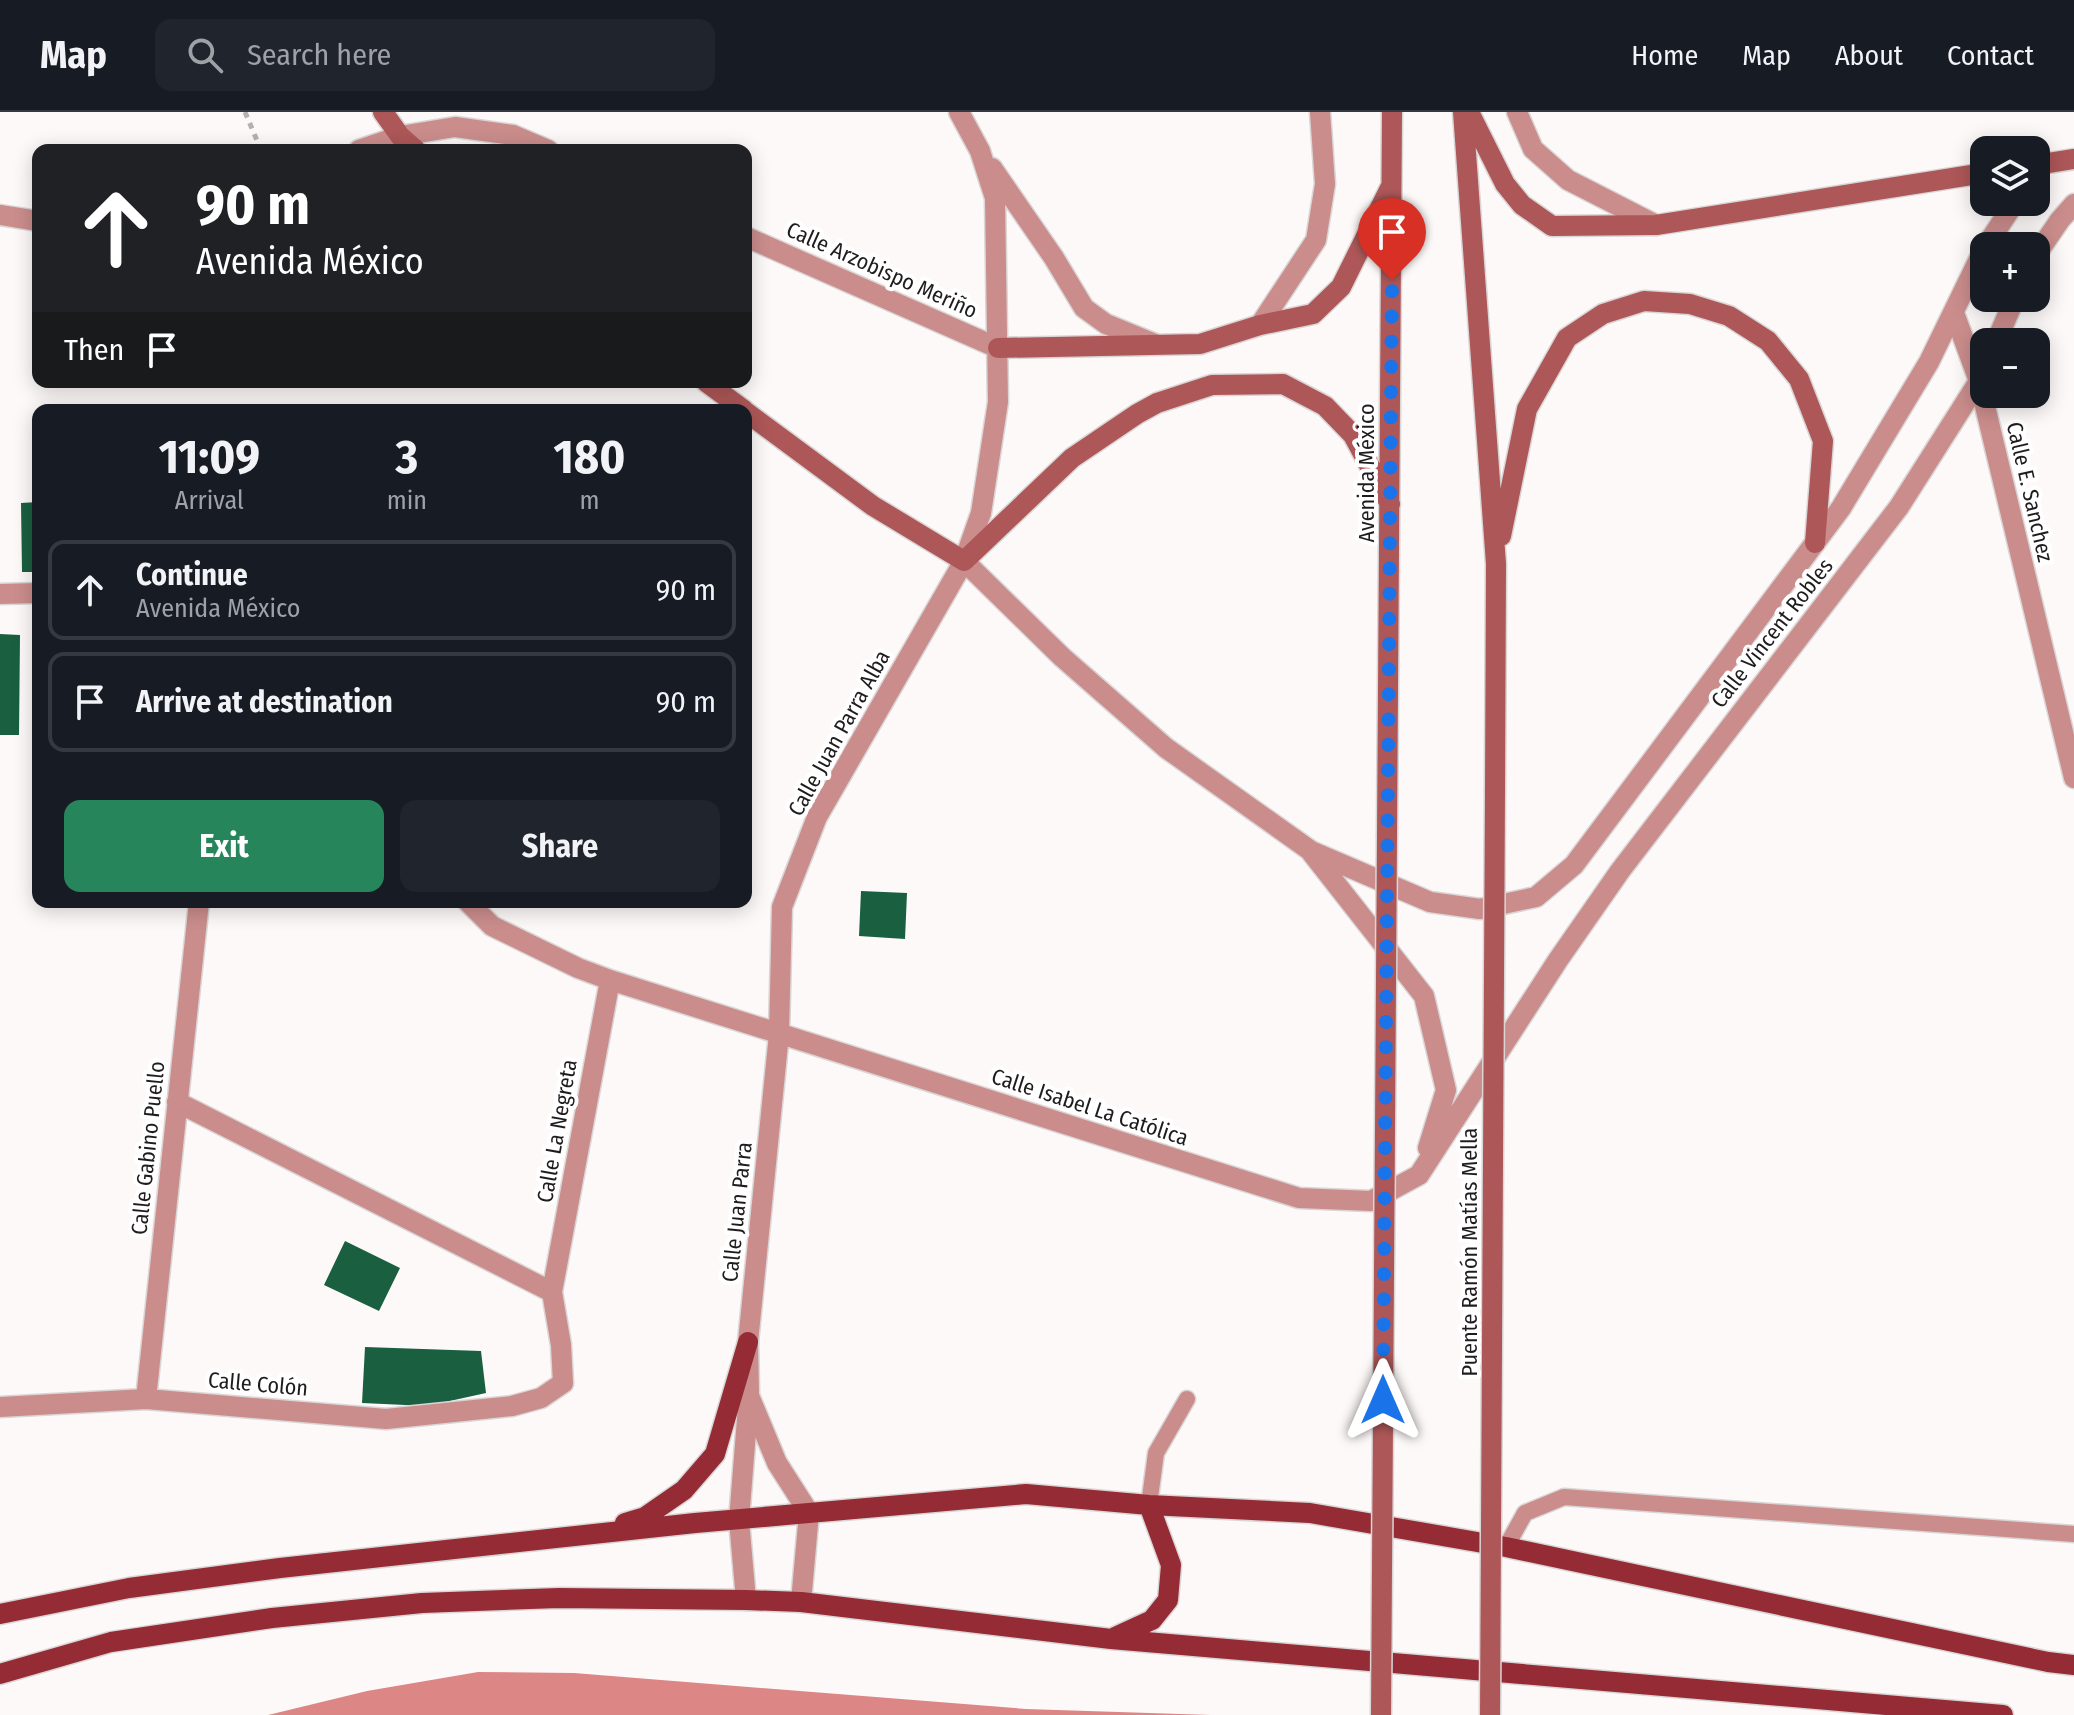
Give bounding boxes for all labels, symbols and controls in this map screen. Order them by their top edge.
search box [155,19,715,91]
text: Map [40,32,107,78]
icon: search [183,33,227,77]
text: Search here [247,37,391,73]
text: Home [1631,39,1698,72]
text: Map [1742,39,1791,72]
text: About [1835,39,1903,72]
text: Contact [1947,39,2034,72]
map controls [1970,136,2050,408]
button: layers [1970,136,2050,216]
text: 90 m [196,172,310,239]
icon: ahead [64,176,168,280]
pin [1358,198,1426,280]
icon: arrive [1370,210,1414,254]
street label: Calle Arzobispo Meriño [782,216,982,324]
button: + [1970,232,2050,312]
text: Avenida México [196,240,424,284]
icon: arrive [140,328,184,372]
button: − [1970,328,2050,408]
text: Then [64,332,124,368]
street label: Avenida México [1353,403,1380,543]
street label: Calle E. Sanchez [2001,419,2059,565]
text: 11:09 [159,428,260,486]
text: 3 [395,428,418,486]
text: 180 [554,428,625,486]
text: Arrival [175,485,244,516]
text: min [387,485,427,516]
text: m [579,485,599,516]
street label: Calle Vincent Robles [1705,553,1839,713]
text: Continue [136,557,248,593]
icon: ahead [68,568,112,612]
text: 90 m [656,572,716,608]
text: Avenida México [136,593,300,624]
street label: Calle Juan Parra Alba [782,645,896,821]
icon: arrive [68,680,112,724]
text: Arrive at destination [136,684,393,720]
text: 90 m [656,684,716,720]
button: Exit [64,800,384,892]
button: Share [400,800,720,892]
street label: Calle La Negreta [531,1057,583,1205]
street label: Calle Gabino Puello [125,1060,171,1236]
street label: Calle Isabel La Católica [988,1062,1192,1152]
street label: Puente Ramón Matías Mella [1456,1128,1483,1376]
street label: Calle Juan Parra [716,1141,758,1283]
position arrow [1341,1358,1425,1442]
street label: Calle Colón [207,1366,309,1402]

